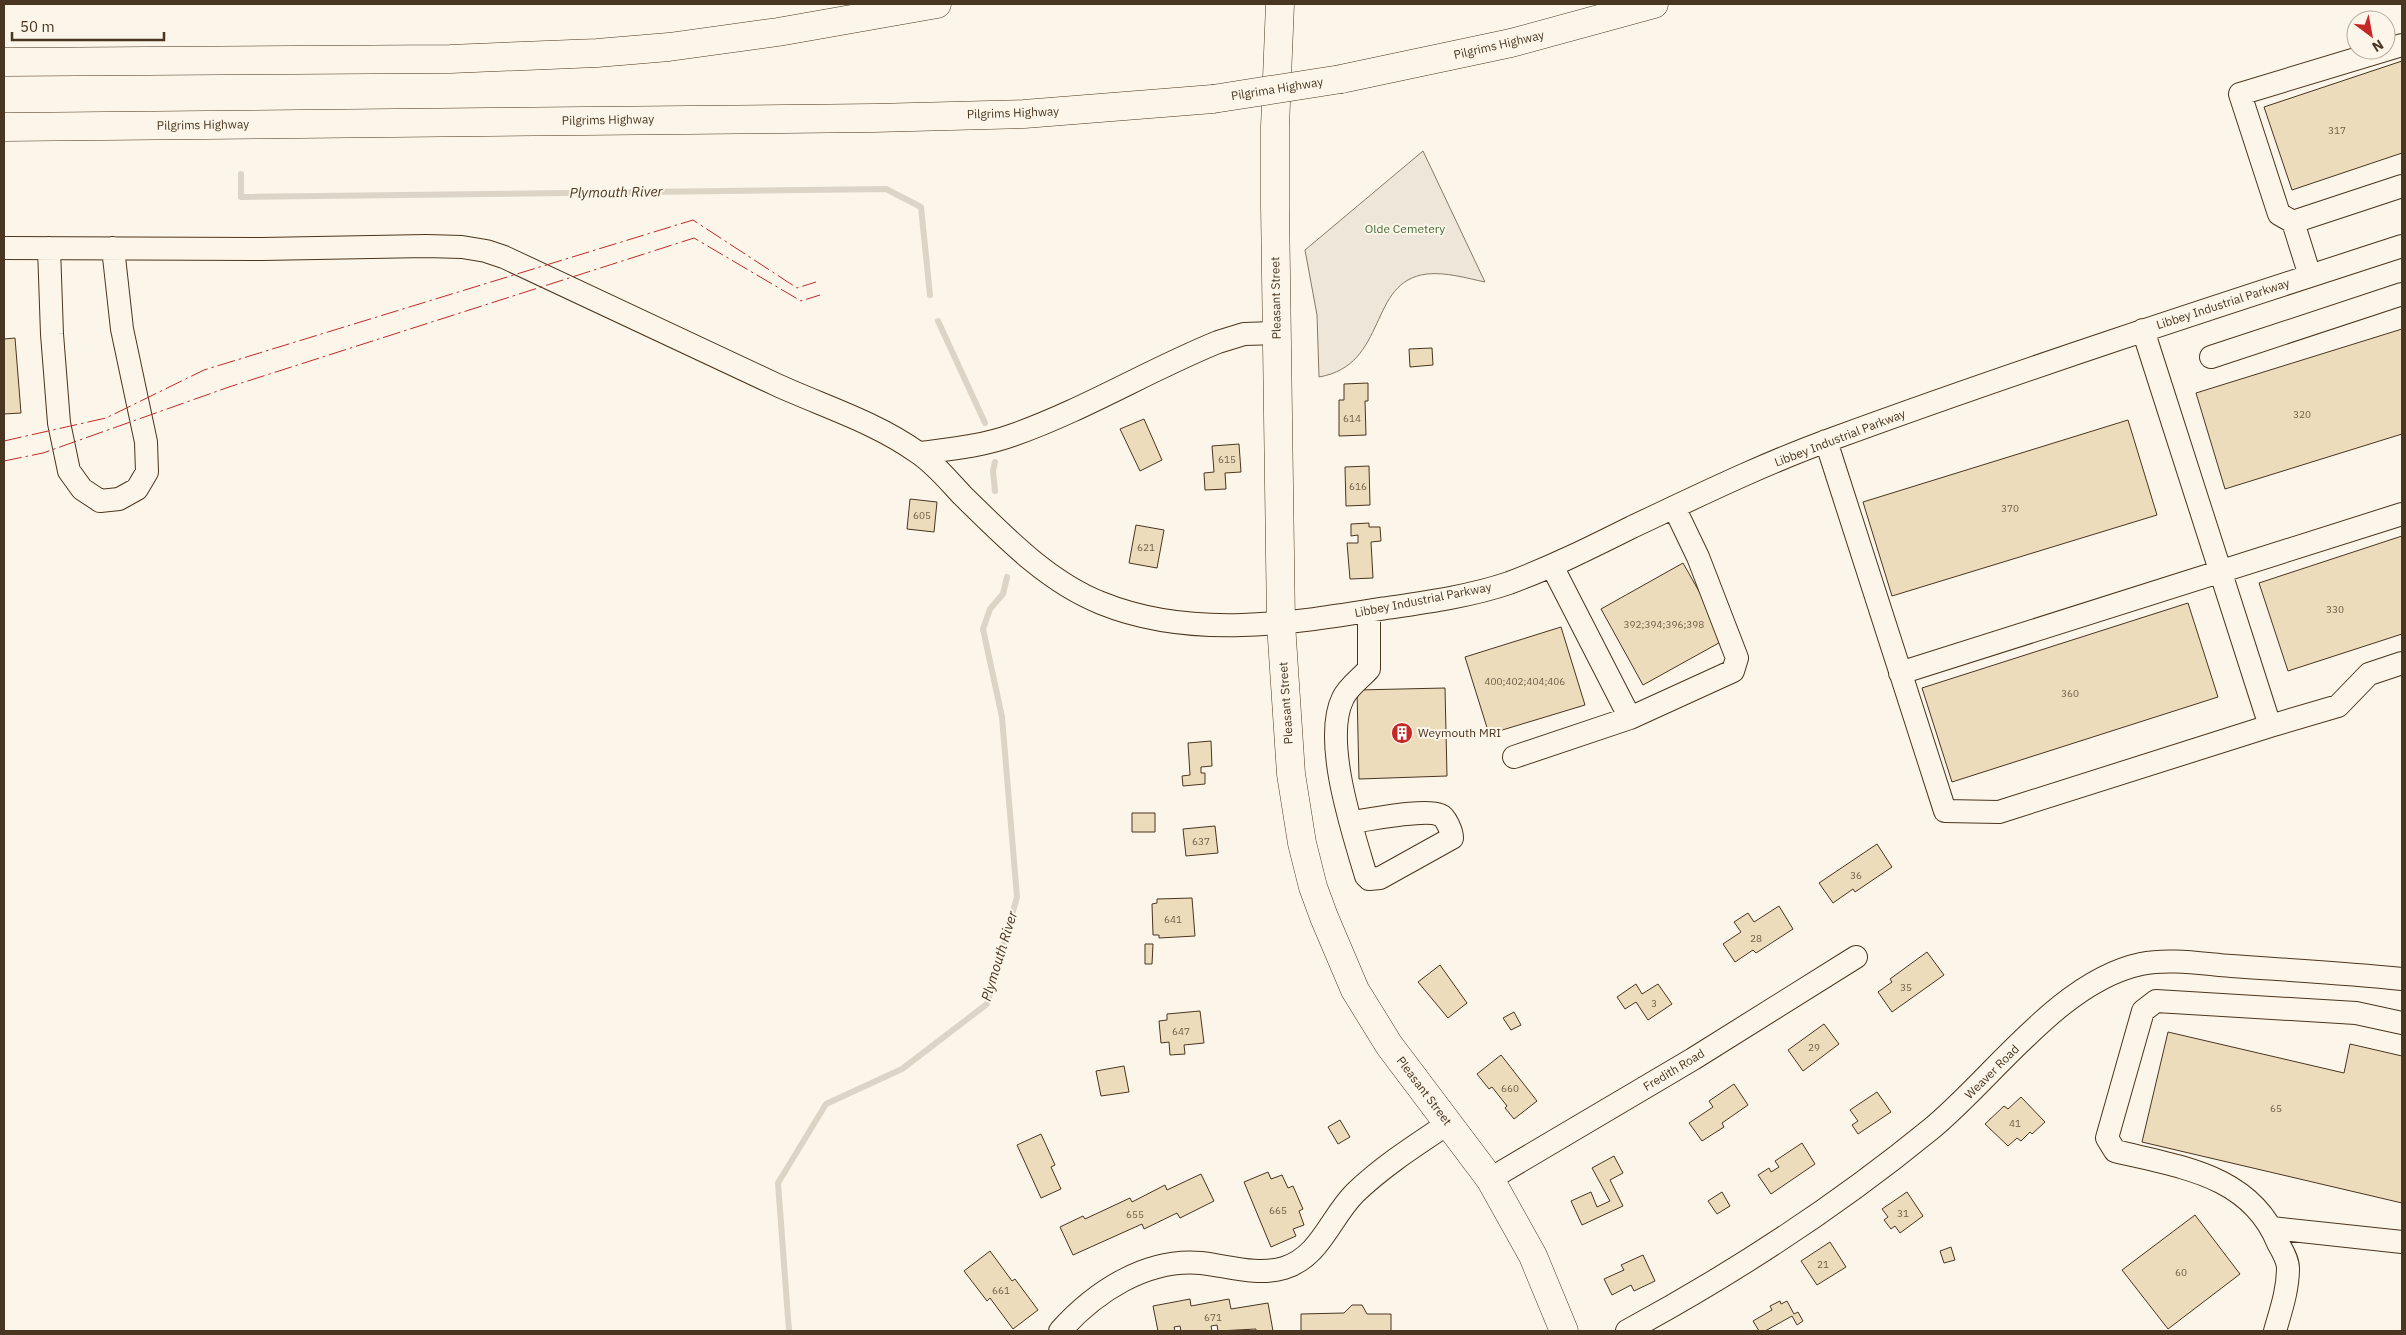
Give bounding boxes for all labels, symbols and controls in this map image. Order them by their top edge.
scale bar [12,10,165,42]
north arrow [2346,10,2396,60]
text: 50 m [20,17,55,36]
street label: Pilgrims Highway [1452,27,1546,62]
text: N [2369,36,2387,56]
street label: Pilgrima Highway [1230,74,1324,103]
street label: Pilgrims Highway [967,103,1059,122]
street label: Pilgrims Highway [562,111,654,128]
street label: Pilgrims Highway [157,116,249,133]
house number: 317 [2328,124,2346,137]
water label: Plymouth River [569,182,664,202]
park label: Olde Cemetery [1365,221,1445,236]
street label: Pleasant Street [1267,257,1284,339]
street label: Libbey Industrial Parkway [2154,275,2291,332]
street label: Libbey Industrial Parkway [1772,406,1908,469]
house number: 320 [2293,408,2311,421]
house number: 614 [1343,412,1361,425]
house number: 615 [1218,453,1236,466]
house number: 616 [1349,480,1367,493]
house number: 370 [2001,502,2019,515]
house number: 605 [913,509,931,522]
house number: 621 [1137,541,1155,554]
street label: Libbey Industrial Parkway [1353,579,1493,620]
house number: 330 [2326,603,2344,616]
house number: 392;394;396;398 [1624,618,1704,631]
street label: Pleasant Street [1275,661,1296,745]
house number: 400;402;404;406 [1485,675,1565,688]
house number: 360 [2061,687,2079,700]
building icon: Weymouth MRI [1390,721,1414,745]
place label: Weymouth MRI [1418,725,1501,740]
house number: 637 [1192,835,1210,848]
house number: 36 [1850,869,1862,882]
water label: Plymouth River [977,908,1021,1003]
house number: 641 [1164,913,1182,926]
house number: 28 [1750,932,1762,945]
house number: 35 [1900,981,1912,994]
house number: 3 [1651,997,1657,1010]
house number: 647 [1172,1025,1190,1038]
house number: 29 [1808,1041,1820,1054]
street label: Weaver Road [1961,1041,2022,1102]
street label: Fredith Road [1640,1045,1707,1094]
street label: Pleasant Street [1394,1053,1455,1128]
house number: 660 [1501,1082,1519,1095]
house number: 65 [2270,1102,2282,1115]
house number: 41 [2009,1117,2021,1130]
house number: 665 [1269,1204,1287,1217]
house number: 31 [1897,1207,1909,1220]
house number: 655 [1126,1208,1144,1221]
house number: 21 [1817,1258,1829,1271]
house number: 60 [2175,1266,2187,1279]
house number: 661 [992,1284,1010,1297]
house number: 671 [1204,1311,1222,1324]

